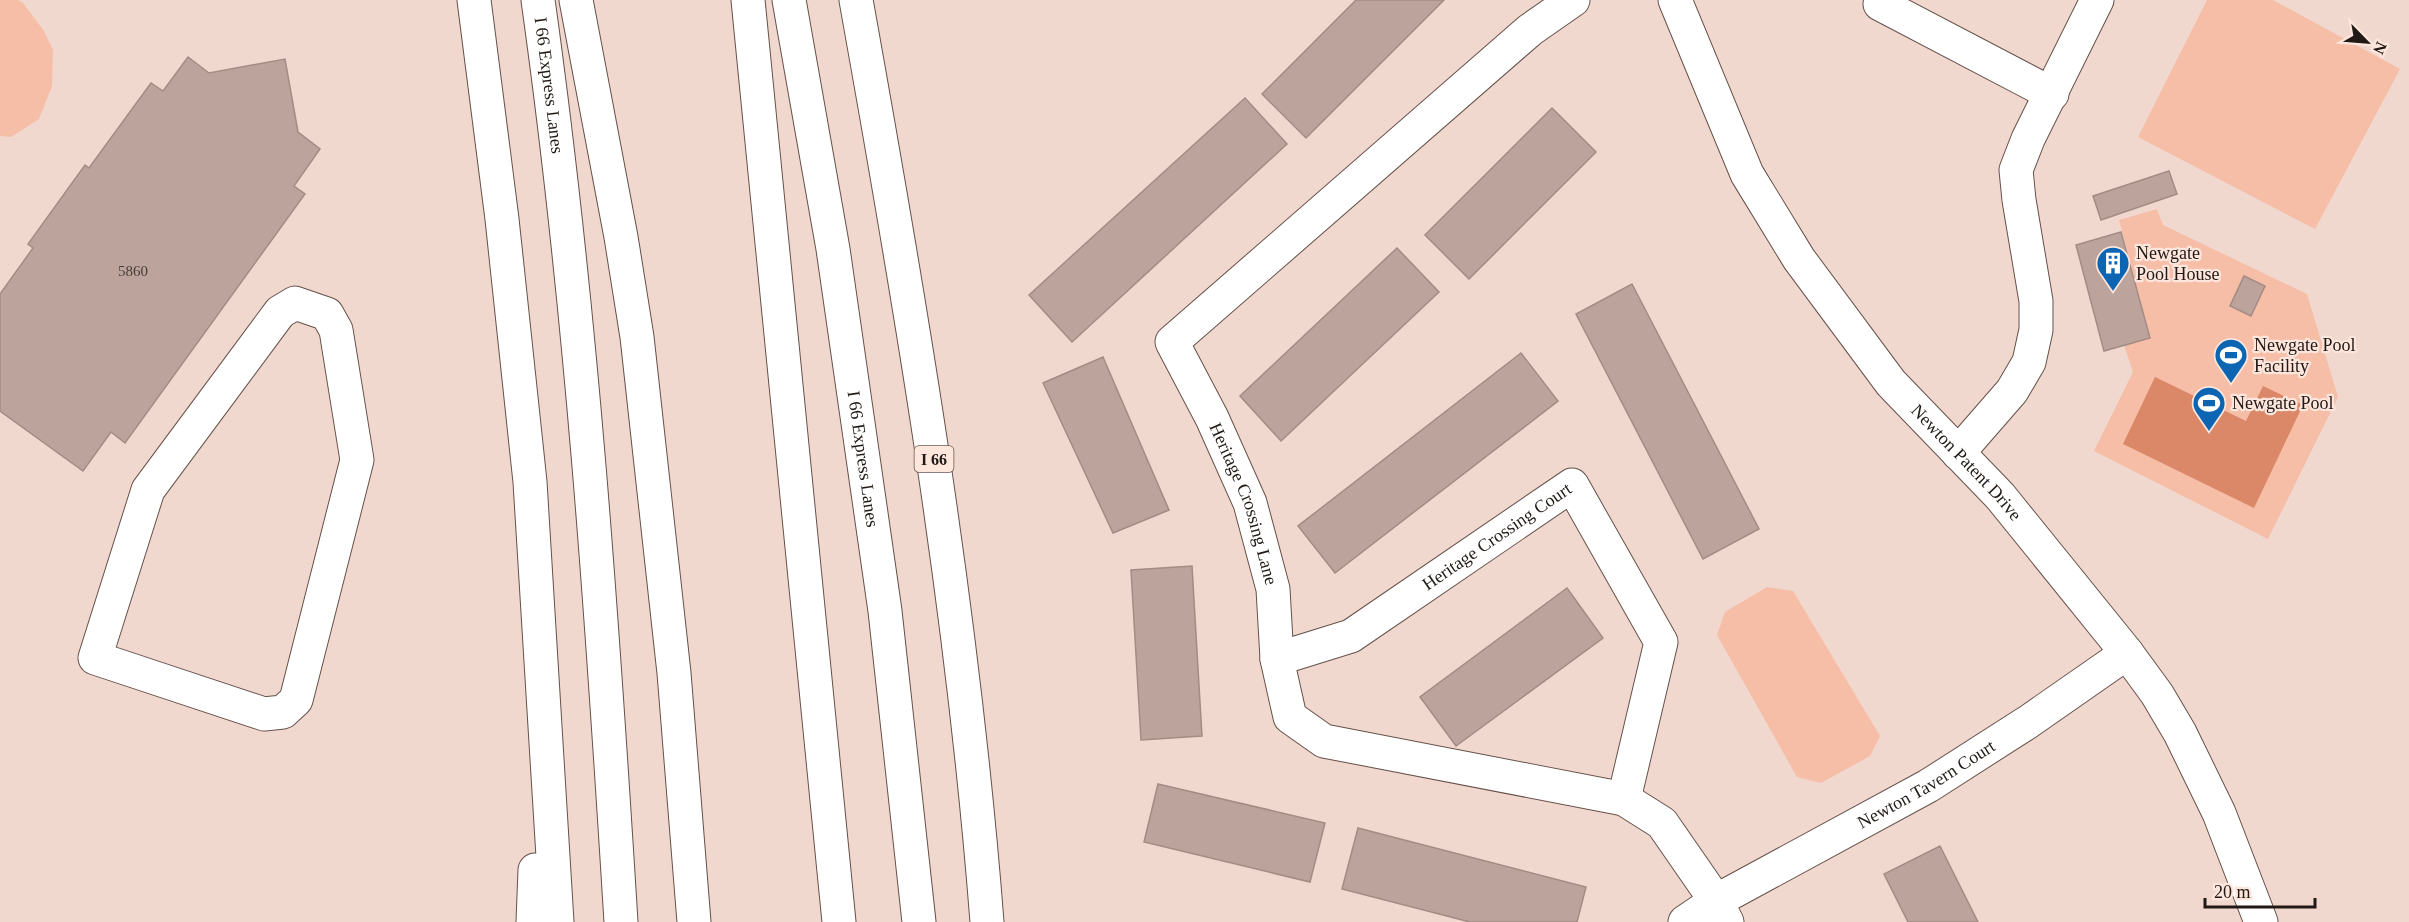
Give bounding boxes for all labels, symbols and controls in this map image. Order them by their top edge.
north arrow [2337,12,2397,72]
street label: I 66 Express Lanes [530,16,568,155]
text: N [2370,39,2390,57]
place label: Newgate Pool House [2136,243,2220,284]
building icon: Newgate Pool House [2095,245,2131,292]
house number: 5860 [118,263,148,279]
place label: Newgate Pool Facility [2254,335,2355,376]
sports icon: Newgate Pool Facility [2213,337,2249,384]
sports icon: Newgate Pool [2191,385,2227,432]
street label: I 66 Express Lanes [843,389,883,528]
place label: Newgate Pool [2232,393,2333,413]
street label: Newton Patent Drive [1907,400,2026,525]
street label: Heritage Crossing Lane [1205,420,1281,587]
road number: I 66 [914,446,954,472]
street label: Heritage Crossing Court [1418,478,1575,594]
street label: Newton Tavern Court [1854,736,1999,832]
scale bar [2205,871,2314,909]
text: 20 m [2214,882,2251,902]

